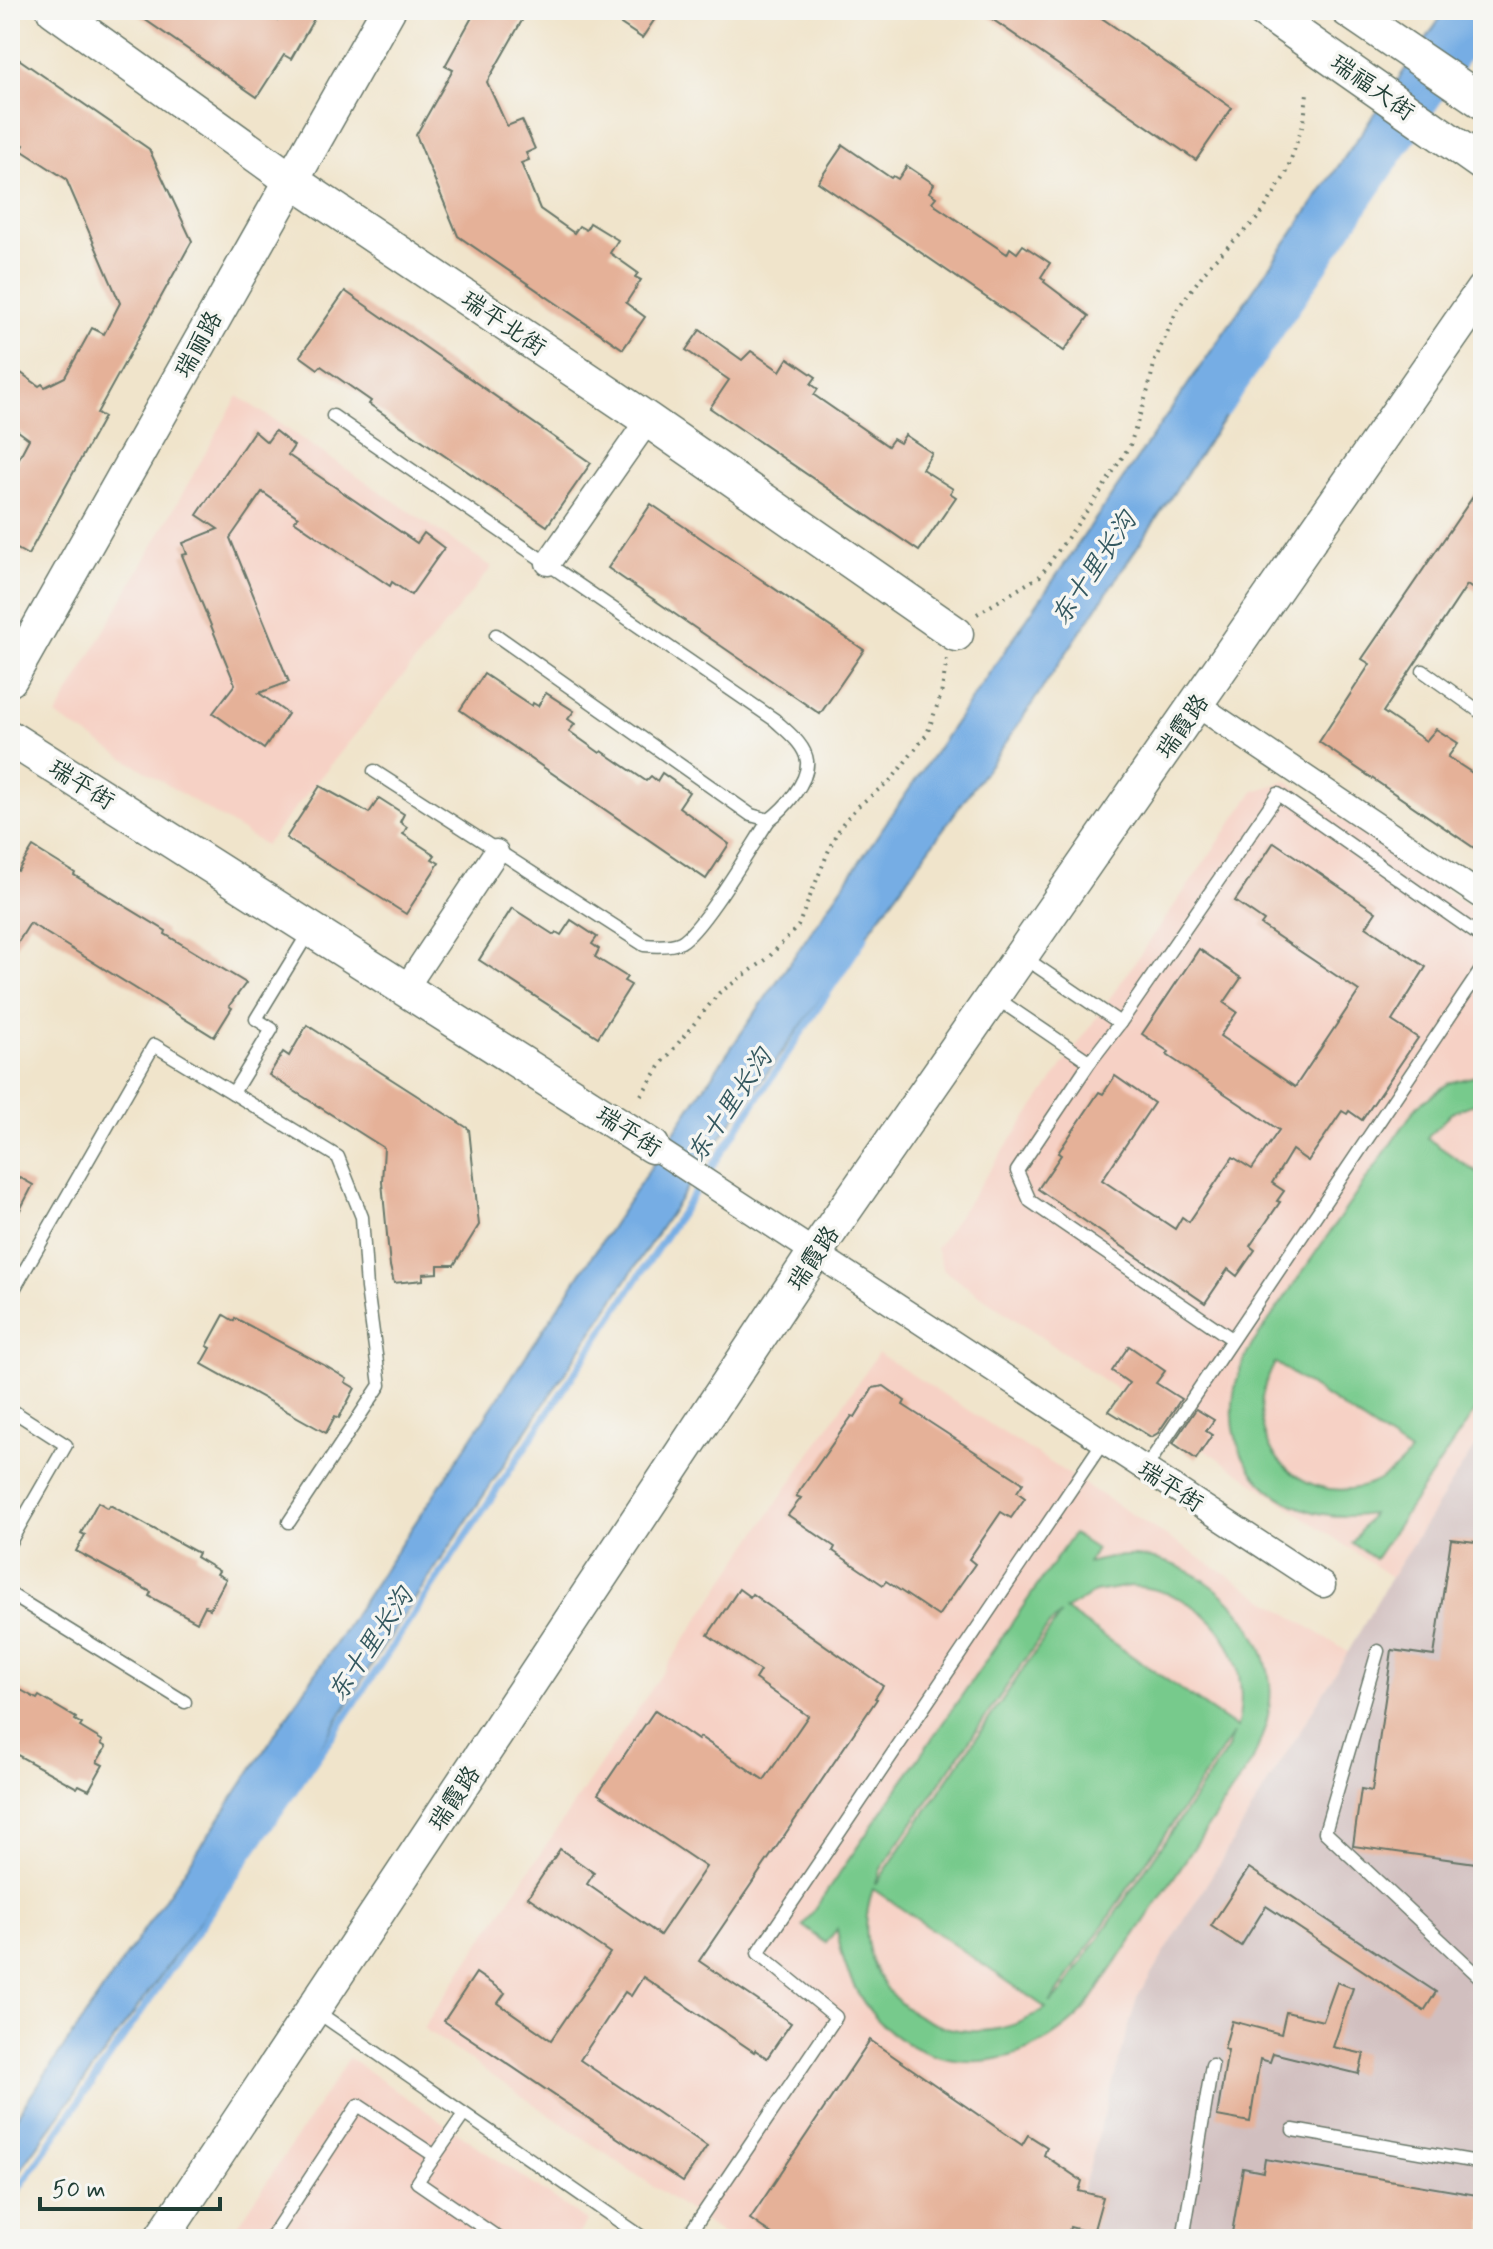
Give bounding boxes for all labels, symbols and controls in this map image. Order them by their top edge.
street label: 瑞福大街 [1324,48,1420,128]
street label: 瑞平北街 [455,285,552,364]
street label: 瑞丽路 [168,306,230,384]
water label: 东十里长沟 [1044,504,1146,633]
street label: 瑞霞路 [1150,688,1217,765]
street label: 瑞平街 [42,753,120,817]
water label: 东十里长沟 [680,1041,782,1170]
street label: 瑞平街 [590,1100,667,1165]
street label: 瑞霞路 [781,1220,847,1297]
street label: 瑞平街 [1132,1455,1209,1520]
water label: 东十里长沟 [321,1580,423,1709]
street label: 瑞霞路 [422,1760,488,1837]
scale bar [40,2161,220,2211]
text: 50 m [52,2175,106,2206]

